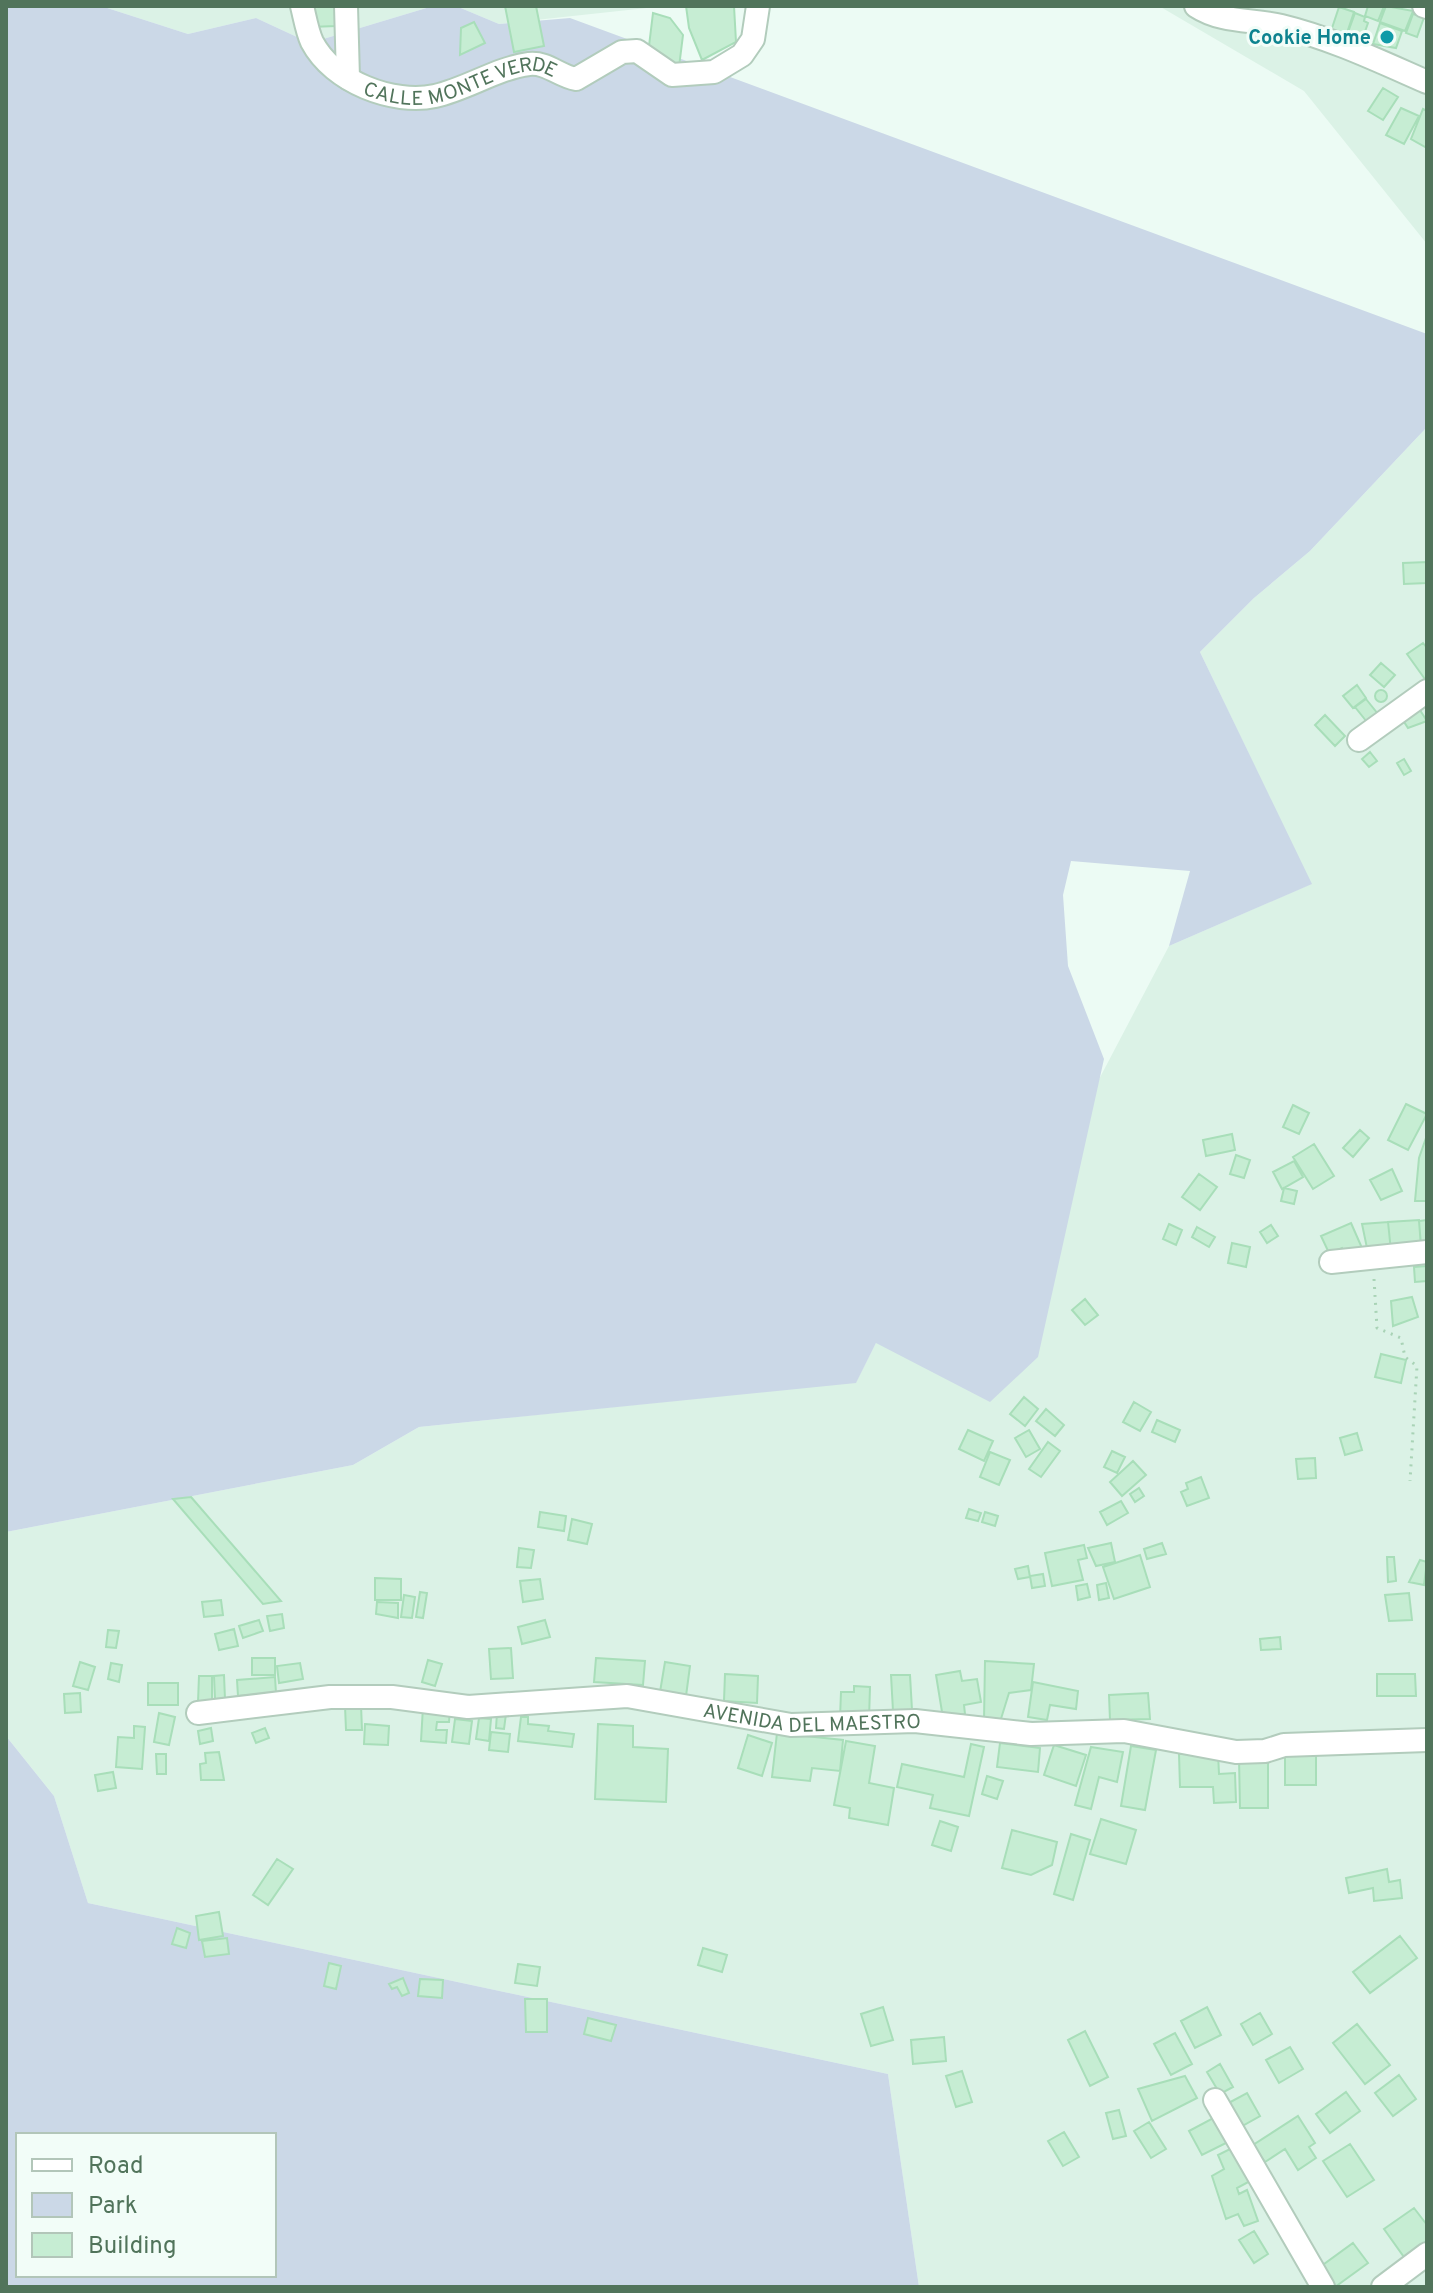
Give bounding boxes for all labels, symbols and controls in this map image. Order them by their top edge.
place label: Cookie Home [1248,26,1371,52]
marker: Cookie Home [1378,28,1396,46]
street label: CALLE MONTE VERDE [359,52,561,113]
street label: AVENIDA DEL MAESTRO [701,1699,921,1740]
legend [16,2133,276,2277]
text: Road [88,2152,144,2182]
text: Park [88,2192,138,2222]
text: Building [88,2232,177,2262]

